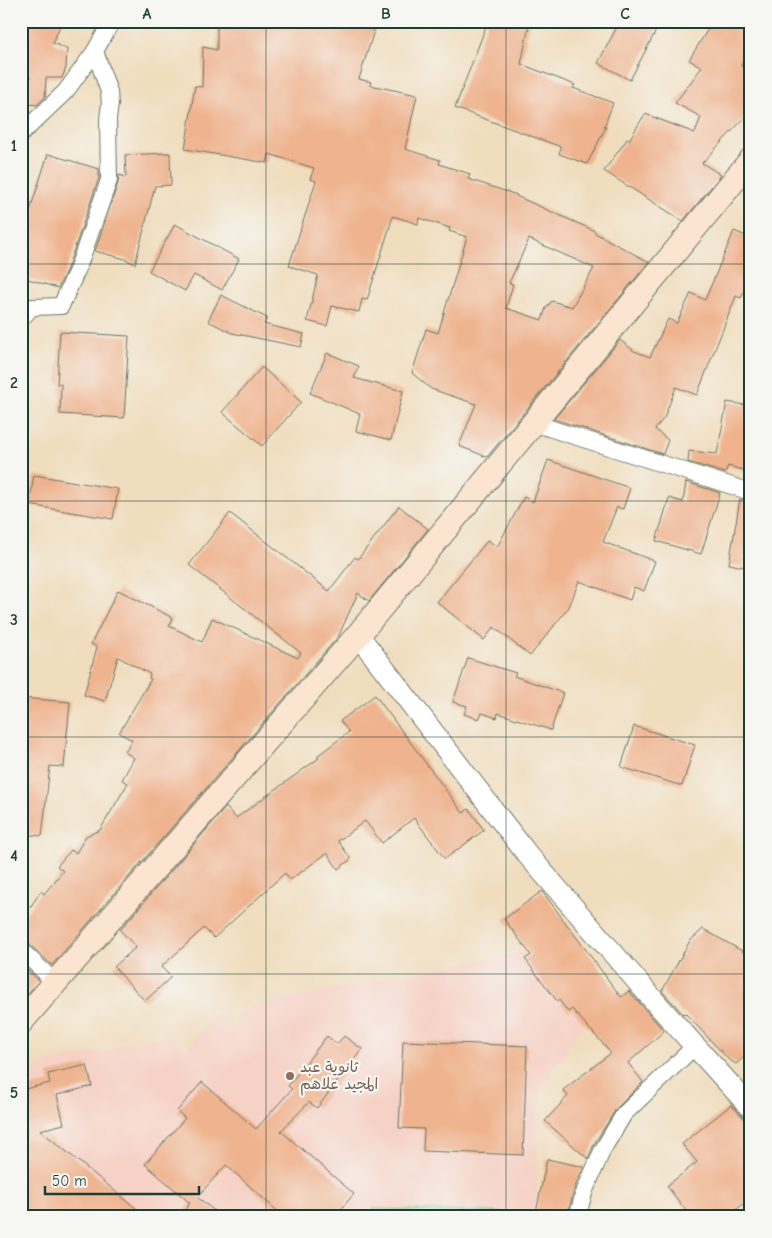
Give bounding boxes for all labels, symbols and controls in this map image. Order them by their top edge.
text: A [143,5,152,23]
text: B [381,5,391,23]
text: C [620,5,630,23]
text: 1 [11,137,17,155]
text: 2 [10,374,18,392]
text: 3 [10,611,18,629]
text: 4 [10,847,18,865]
place label: ثانوية عبد المجيد علاهم [300,1058,378,1096]
marker: ثانوية عبد المجيد علاهم [284,1070,296,1082]
text: 5 [10,1084,18,1102]
scale bar [45,1163,199,1195]
text: 50 m [52,1172,87,1190]

